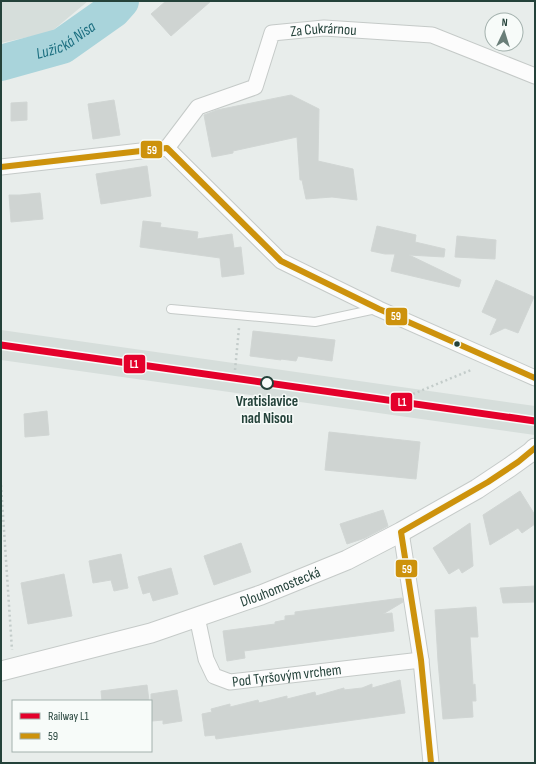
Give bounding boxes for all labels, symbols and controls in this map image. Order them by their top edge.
north arrow [484,12,524,52]
text: N [501,16,508,29]
water label: Lužická Nisa [34,17,100,64]
street label: Za Cukrárnou [289,19,357,41]
line badge: 59 [140,140,163,159]
text: 59 [147,144,157,157]
line badge: 59 [385,307,408,326]
text: 59 [391,310,401,323]
unlabelled marker [452,339,462,349]
line badge: L1 [123,354,146,374]
text: L1 [130,358,139,371]
marker: Vratislavice nad Nisou [260,376,274,390]
place label: Vratislavice nad Nisou [236,392,298,428]
line badge: L1 [390,392,413,412]
text: L1 [398,396,407,409]
line badge: 59 [395,559,418,578]
street label: Dlouhomostecká [238,563,324,611]
text: 59 [402,563,412,576]
street label: Pod Tyršovým vrchem [231,660,342,692]
legend [12,700,152,752]
text: Railway L1 [48,709,90,724]
text: 59 [48,729,58,744]

